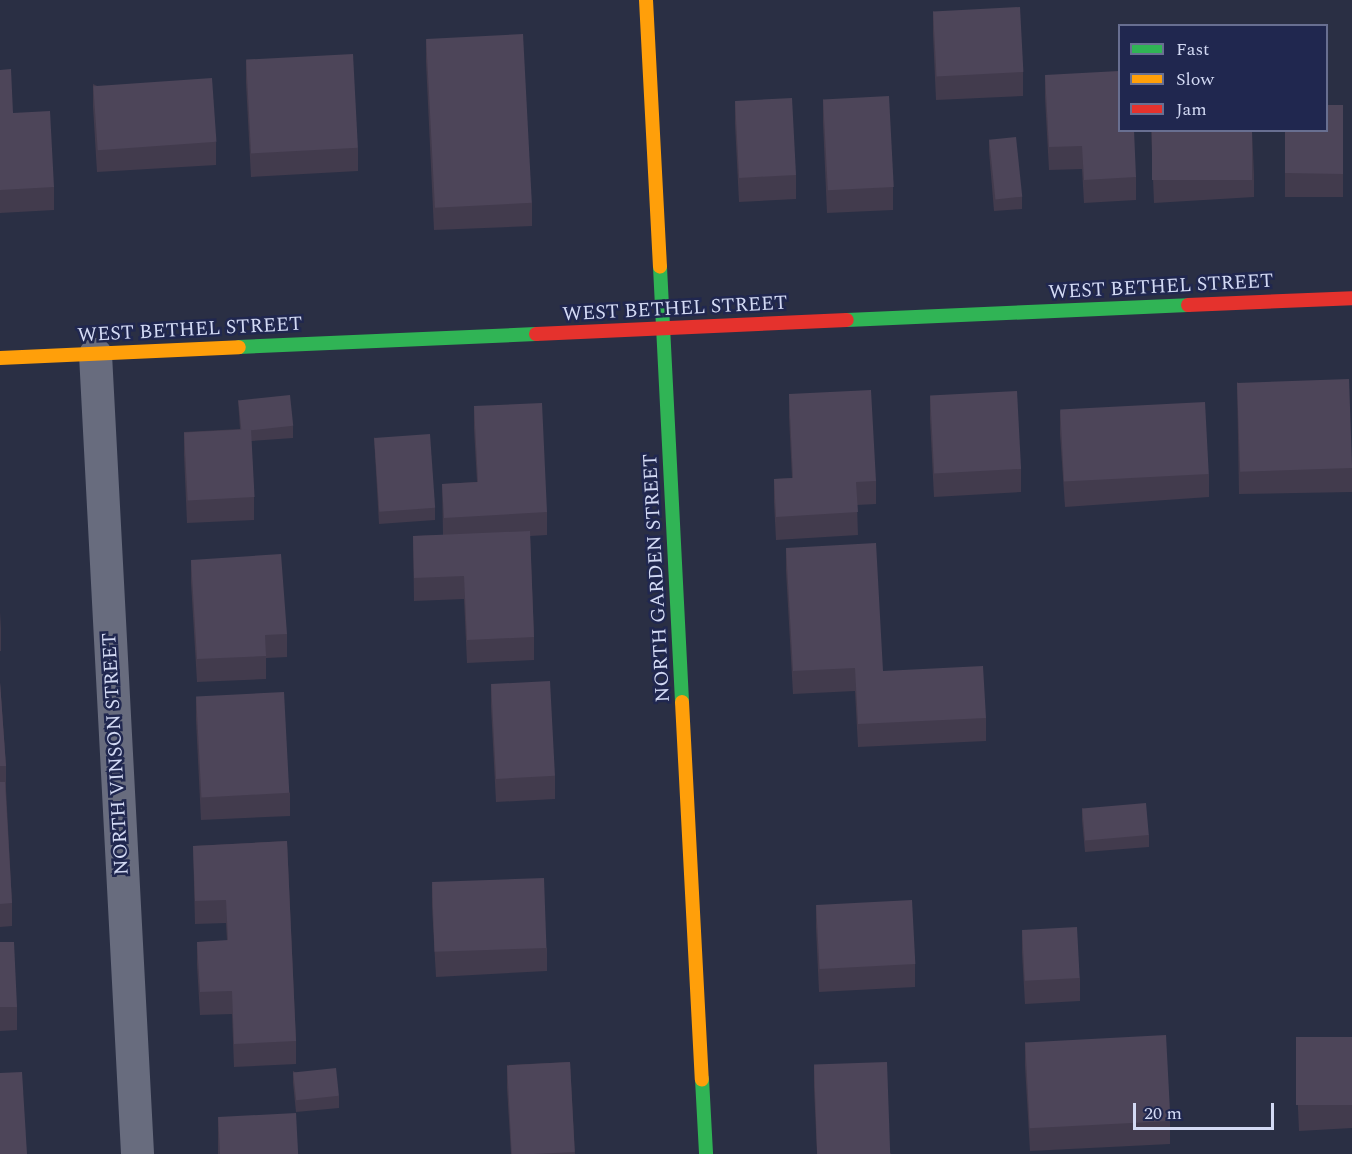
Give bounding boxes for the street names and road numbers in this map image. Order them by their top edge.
street label: WEST BETHEL STREET [1048,269,1274,305]
street label: WEST BETHEL STREET [562,291,788,327]
street label: WEST BETHEL STREET [77,312,303,348]
street label: NORTH GARDEN STREET [638,453,676,703]
street label: NORTH VINSON STREET [98,632,134,876]

